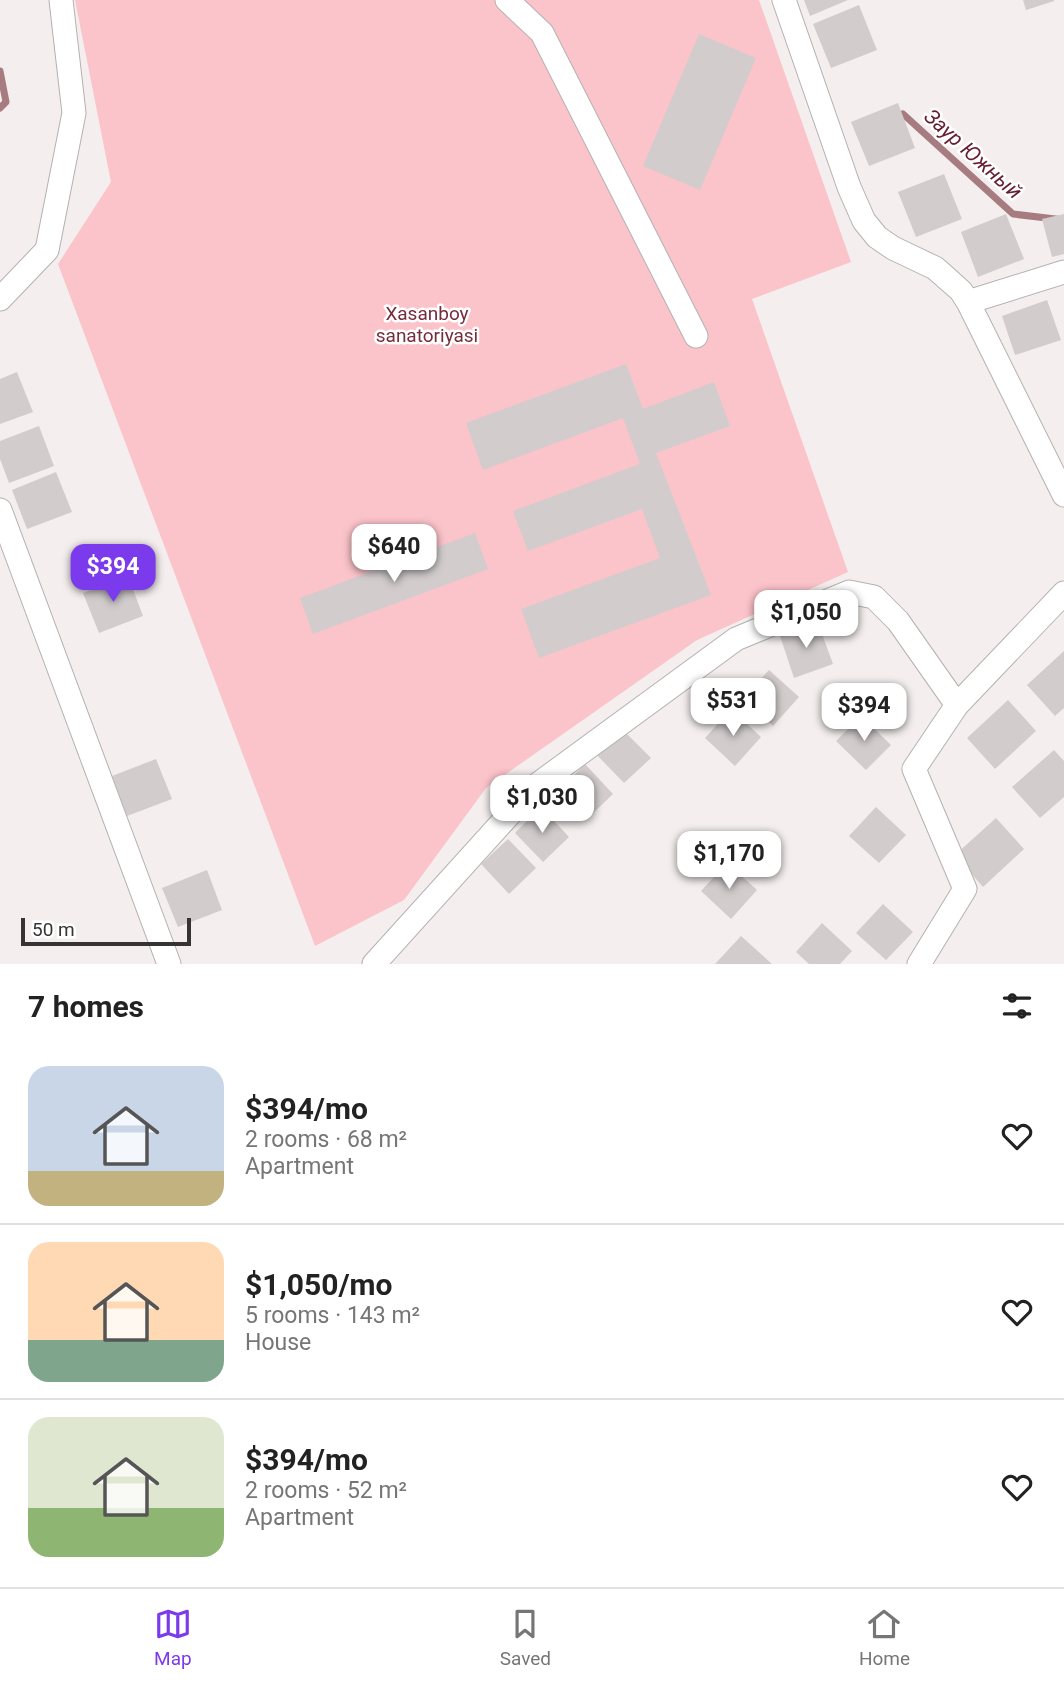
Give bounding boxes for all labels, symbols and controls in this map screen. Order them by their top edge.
water label: Заур Южный [919,104,1027,204]
park label: Xasanboy sanatoriyasi [376,302,478,347]
pin: $640 [353,524,435,584]
text: $640 [368,533,420,560]
pin: $394 [72,544,154,604]
text: $394 [87,553,139,580]
pin: $1,050 [749,590,863,650]
text: $1,050 [770,599,842,626]
pin: $531 [692,678,774,738]
pin: $394 [823,684,905,743]
text: $531 [707,687,759,714]
text: $394 [838,692,890,719]
pin: $1,030 [485,776,599,835]
text: $1,030 [506,784,578,811]
pin: $1,170 [672,832,786,891]
text: $1,170 [693,840,765,867]
scale bar [21,915,191,947]
text: 50 m [32,918,75,941]
icon: filters [998,987,1036,1025]
text: 7 homes [28,989,144,1024]
text: $394/mo [245,1091,368,1126]
icon: home [84,1094,168,1178]
icon: heart [998,1117,1036,1155]
text: 2 rooms · 68 m² [245,1126,407,1153]
text: Apartment [245,1153,354,1180]
text: $1,050/mo [245,1267,393,1302]
icon: home [84,1270,168,1354]
icon: heart [998,1293,1036,1331]
text: 5 rooms · 143 m² [245,1302,420,1329]
text: House [245,1329,311,1356]
text: $394/mo [245,1442,368,1477]
icon: home [84,1445,168,1529]
icon: heart [998,1468,1036,1506]
text: 2 rooms · 52 m² [245,1477,407,1504]
text: Apartment [245,1504,354,1531]
tab: Map [154,1605,192,1670]
tab: Saved [500,1605,551,1670]
tab: Home [859,1605,910,1670]

